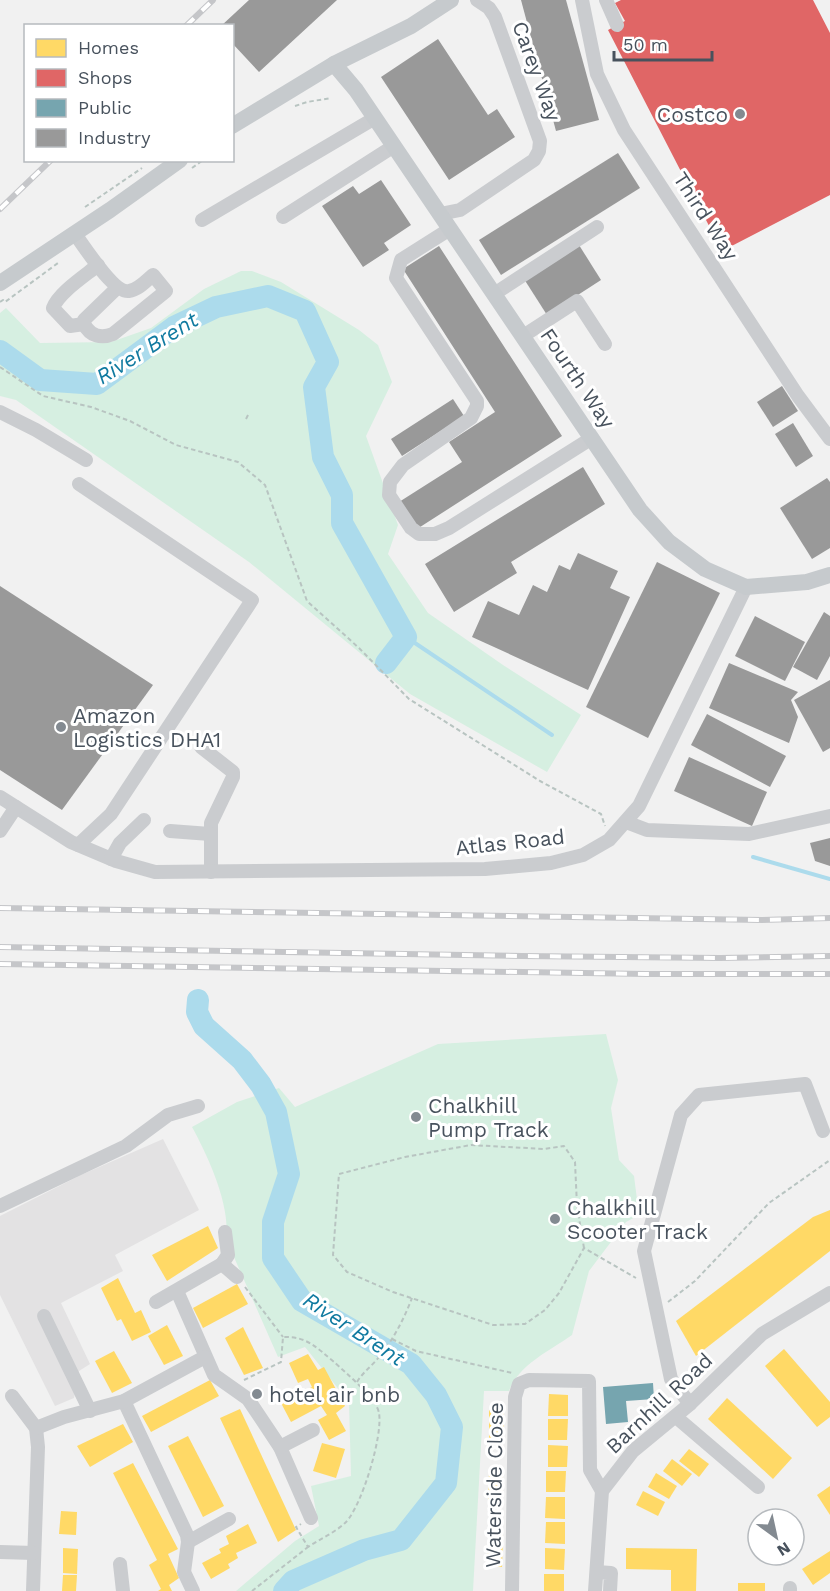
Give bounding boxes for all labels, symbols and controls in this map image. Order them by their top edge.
street label: Carey Way [507,18,567,125]
legend [24,24,234,162]
scale bar [614,24,712,62]
text: 50 m [623,34,668,55]
text: Homes [78,37,139,58]
text: Shops [78,67,132,88]
text: Public [78,97,132,118]
place label: Costco [657,102,728,127]
marker: Costco [733,107,747,121]
text: Industry [78,127,151,148]
street label: Third Way [668,167,744,265]
water label: River Brent [91,306,204,389]
street label: Fourth Way [535,323,621,433]
place label: Amazon Logistics DHA1 [73,703,221,752]
marker: Amazon Logistics DHA1 [54,720,68,734]
street label: Atlas Road [454,824,566,860]
place label: Chalkhill Pump Track [428,1093,549,1142]
marker: Chalkhill Pump Track [409,1110,423,1124]
place label: Chalkhill Scooter Track [567,1195,708,1244]
marker: Chalkhill Scooter Track [548,1212,562,1226]
water label: River Brent [299,1287,410,1372]
street label: Barnhill Road [601,1347,717,1459]
place label: hotel air bnb [269,1382,400,1407]
marker: hotel air bnb [250,1387,264,1401]
street label: Waterside Close [480,1402,508,1568]
north arrow [746,1507,806,1567]
text: N [774,1538,794,1560]

